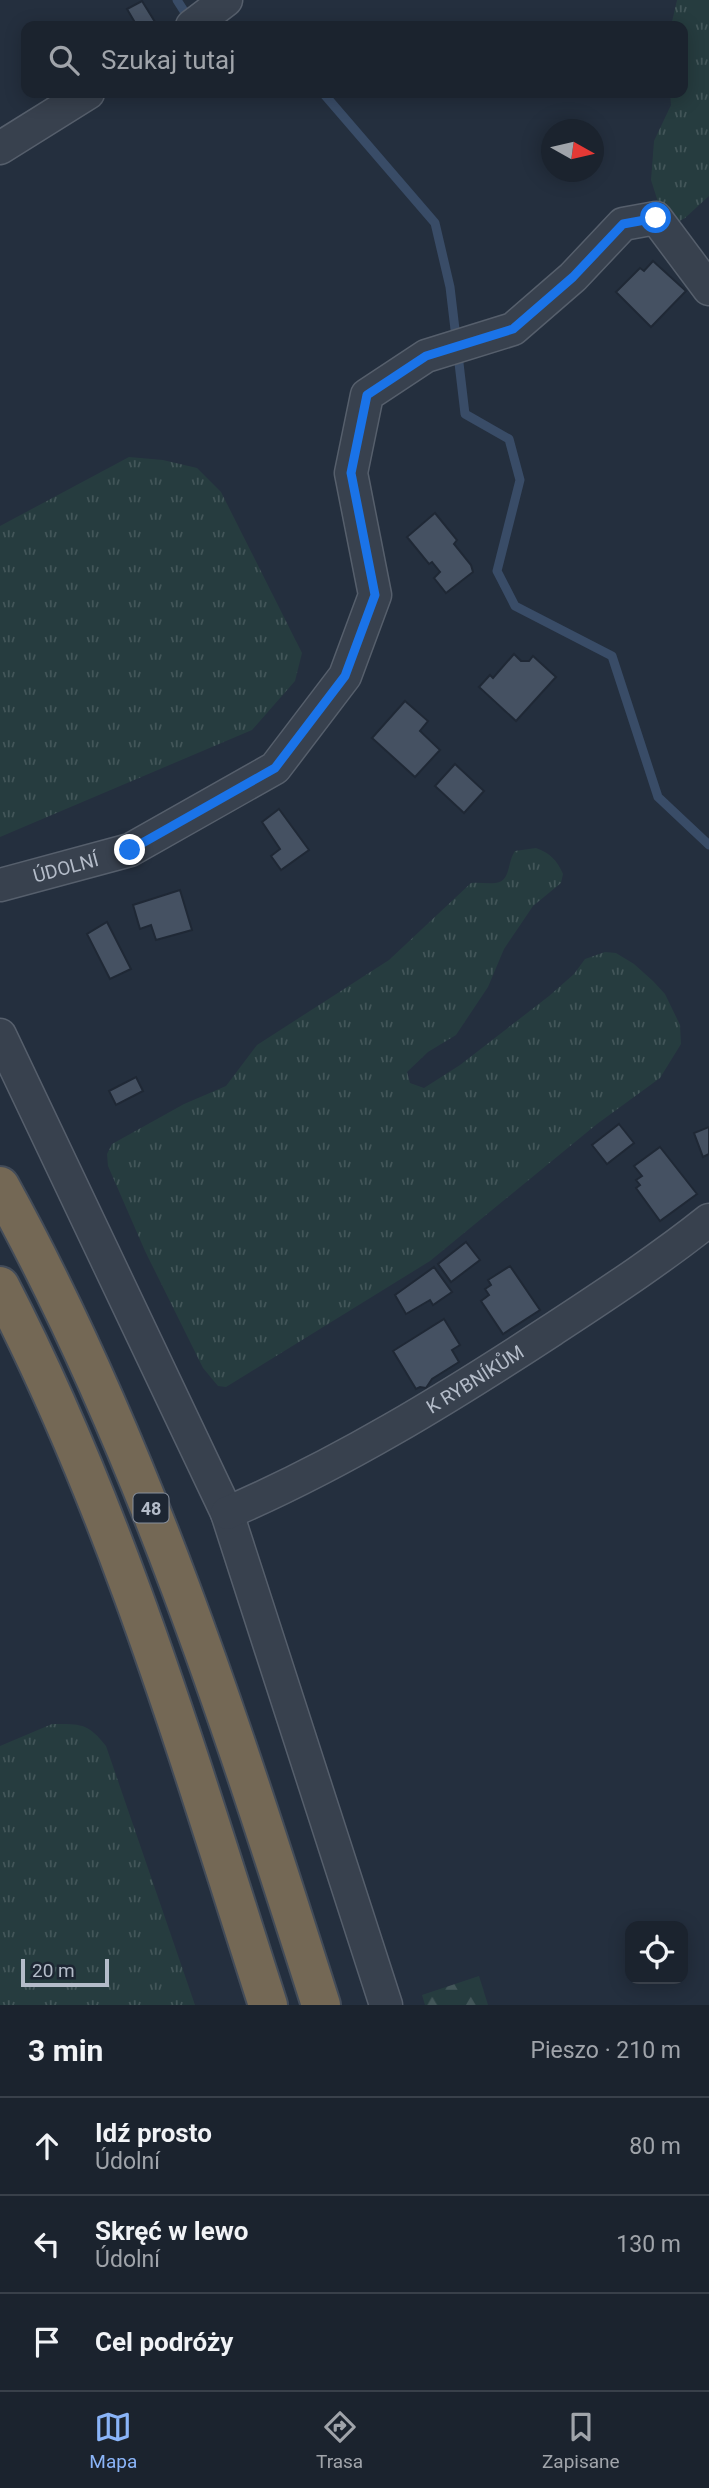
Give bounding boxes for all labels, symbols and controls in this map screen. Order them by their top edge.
search box [21,21,688,98]
icon: search [45,41,83,79]
text: Szukaj tutaj [101,45,235,75]
north arrow [541,119,604,182]
route start [640,202,671,233]
route end [114,834,145,865]
street label: ÚDOLNÍ [30,847,102,887]
street label: K RYBNÍKŮM [422,1340,528,1418]
road number: 48 [134,1493,168,1522]
map controls [625,1921,688,1984]
button: locate [625,1921,688,1984]
scale bar [21,1956,108,1988]
text: 20 m [32,1959,75,1982]
text: 3 min [28,2033,103,2068]
text: Pieszo · 210 m [530,2037,681,2064]
text: Idź prosto [95,2118,212,2148]
icon: ahead [28,2127,66,2165]
text: 80 m [629,2133,681,2160]
text: Údolní [95,2148,160,2175]
text: Skręć w lewo [95,2216,248,2246]
icon: left [28,2225,66,2263]
text: 130 m [616,2231,681,2258]
text: Údolní [95,2246,160,2273]
icon: arrive [28,2323,66,2361]
text: Cel podróży [95,2327,233,2357]
tab: Mapa [89,2408,137,2473]
tab: Trasa [316,2408,363,2473]
tab: Zapisane [542,2408,620,2473]

